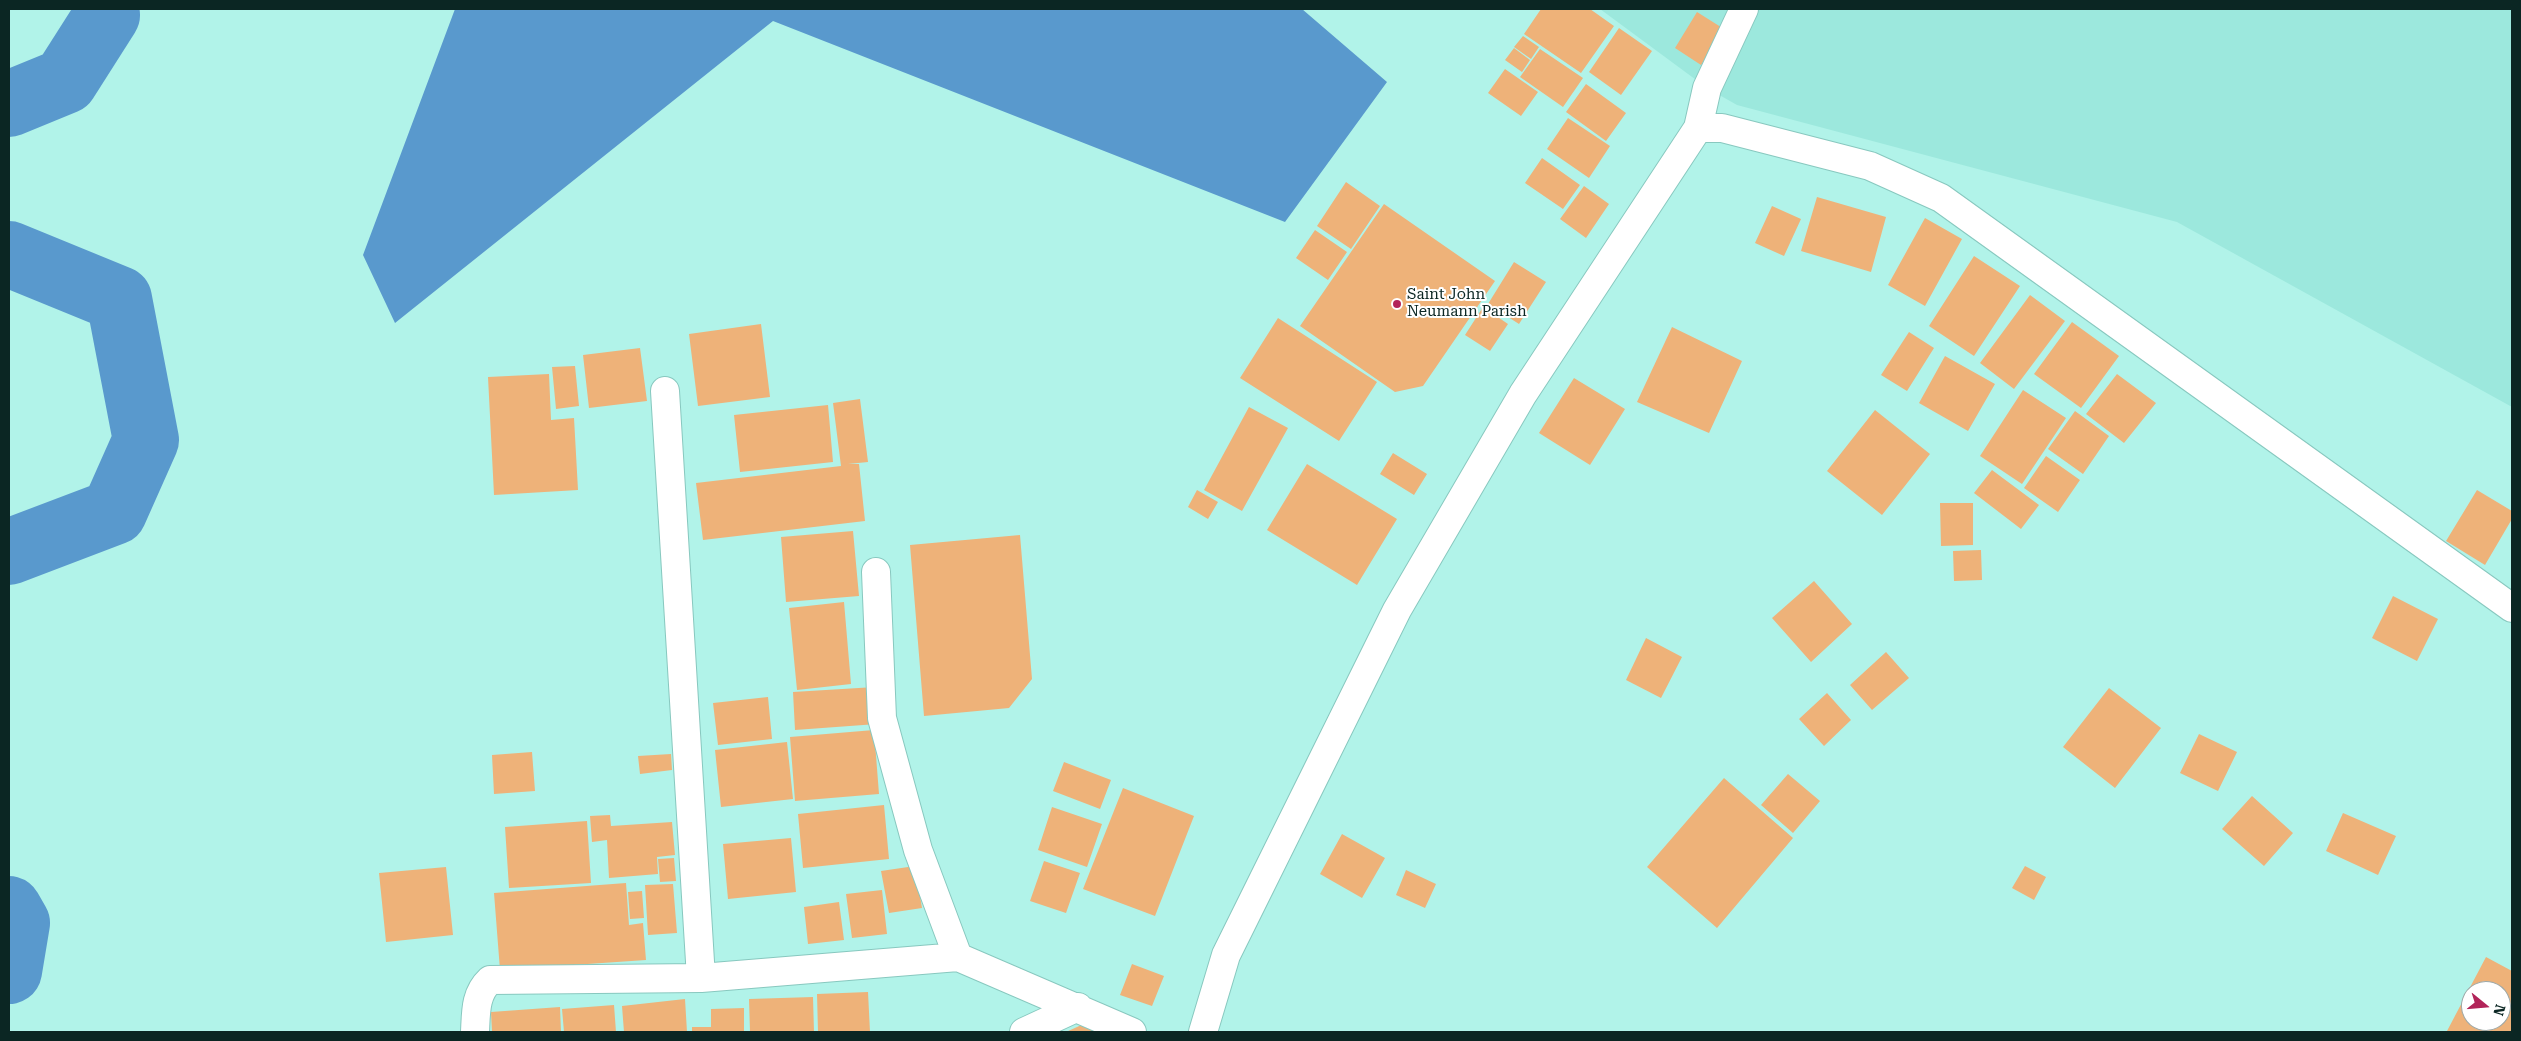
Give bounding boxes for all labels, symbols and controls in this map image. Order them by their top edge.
place label: Saint John Neumann Parish [1407,286,1527,321]
marker: Saint John Neumann Parish [1391,298,1403,310]
north arrow [2461,981,2511,1031]
text: N [2490,1003,2509,1018]

